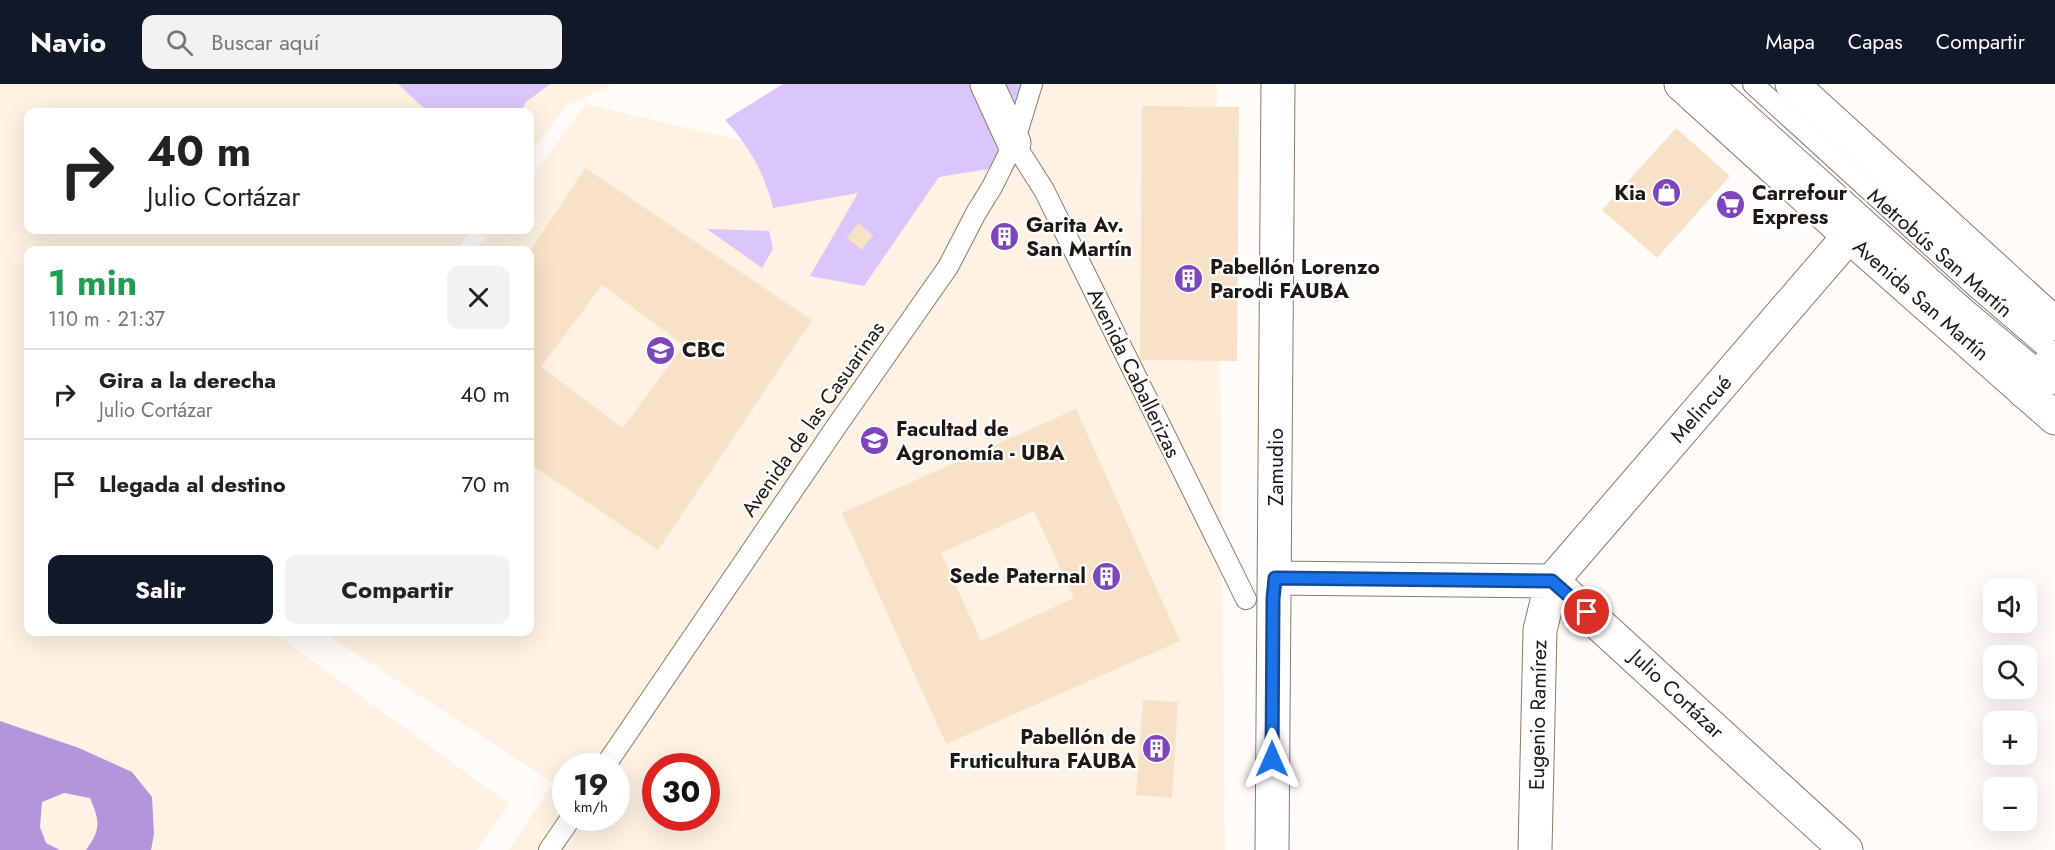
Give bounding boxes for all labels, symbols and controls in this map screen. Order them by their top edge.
search box [142,15,562,69]
text: Navio [30,22,106,63]
icon: search [163,26,196,59]
text: Buscar aquí [211,26,320,58]
text: Mapa [1766,27,1815,57]
text: Capas [1848,27,1903,57]
text: Compartir [1936,27,2025,57]
text: 40 m [147,121,251,182]
icon: right [48,132,126,210]
text: Julio Cortázar [147,177,300,216]
shop icon: Kia [1651,177,1683,209]
place label: Kia [1614,178,1646,208]
place label: Carrefour Express [1752,178,1848,232]
street label: Metrobús San Martín [1861,181,2019,325]
supermarket icon: Carrefour Express [1715,189,1747,221]
place label: Garita Av. San Martín [1026,210,1132,264]
building icon: Garita Av. San Martín [989,221,1021,253]
street label: Avenida San Martín [1846,232,1996,368]
place label: Pabellón Lorenzo Parodi FAUBA [1210,252,1380,306]
text: 1 min [48,256,137,308]
building icon: Pabellón Lorenzo Parodi FAUBA [1173,263,1205,295]
button: close [447,266,510,329]
street label: Avenida Caballerizas [1080,283,1188,463]
text: 110 m · 21:37 [48,305,165,334]
street label: Avenida de las Casuarinas [734,315,892,523]
school or university icon: CBC [645,334,677,366]
place label: CBC [682,335,725,365]
text: Gira a la derecha [99,364,276,396]
street label: Melincué [1663,368,1739,449]
icon: right [48,378,81,411]
text: 40 m [460,378,510,410]
text: Julio Cortázar [99,396,213,425]
place label: Facultad de Agronomía - UBA [895,414,1065,468]
school or university icon: Facultad de Agronomía - UBA [859,425,891,457]
street label: Zamudio [1261,428,1291,506]
icon: arrive [48,468,81,501]
text: Llegada al destino [99,468,286,500]
text: 70 m [461,468,510,500]
button: Salir [48,555,273,624]
button: Compartir [285,555,510,624]
building icon: Sede Paternal [1091,560,1123,592]
place label: Sede Paternal [949,561,1086,591]
map controls [1983,579,2037,831]
button: sound [1983,579,2037,633]
pin [1561,586,1612,637]
icon: arrive [1570,595,1603,628]
street label: Eugenio Ramírez [1522,639,1554,790]
street label: Julio Cortázar [1621,640,1731,746]
button: search [1983,645,2037,699]
button: + [1983,711,2037,765]
place label: Pabellón de Fruticultura FAUBA [949,722,1137,776]
position arrow [1240,727,1304,791]
building icon: Pabellón de Fruticultura FAUBA [1141,733,1173,765]
speed limit sign: 30 [642,753,720,831]
text: 19 [573,763,609,806]
button: − [1983,777,2037,831]
text: km/h [574,796,608,818]

